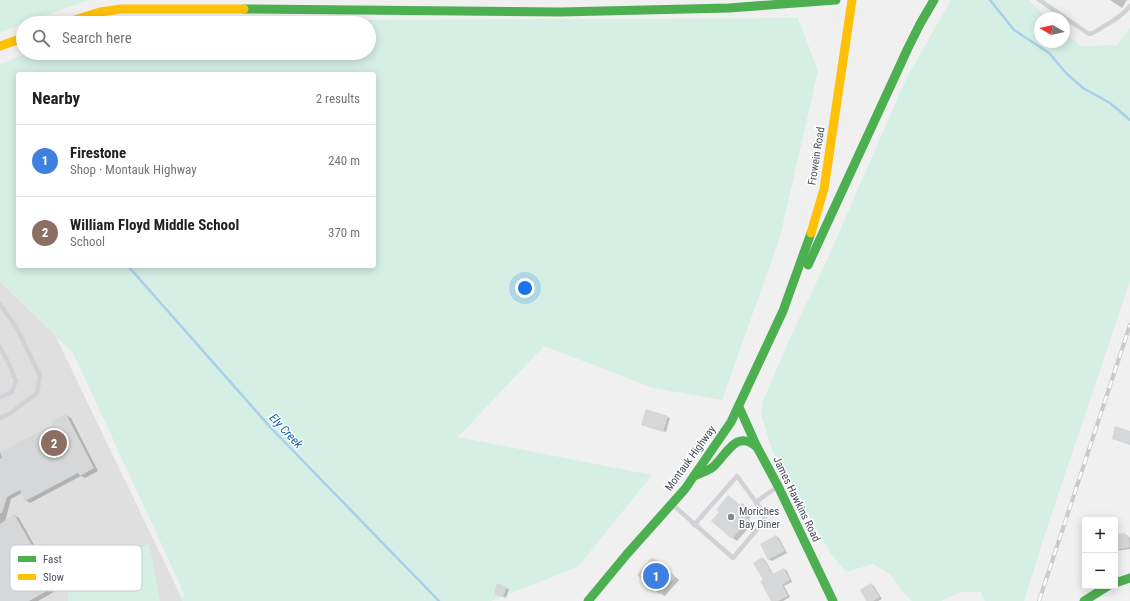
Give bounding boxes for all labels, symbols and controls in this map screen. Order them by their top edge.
north arrow [1034,12,1070,48]
search box [16,16,376,60]
icon: search [30,27,52,49]
text: Search here [62,29,132,47]
text: Nearby [32,88,80,108]
text: 2 results [316,91,360,106]
street label: Frowein Road [805,126,828,186]
text: Firestone [70,144,126,162]
text: 1 [42,153,48,168]
text: 240 m [328,153,360,168]
text: Shop · Montauk Highway [70,162,197,177]
text: William Floyd Middle School [70,216,239,234]
text: 2 [42,225,48,240]
text: 370 m [328,225,360,240]
text: School [70,234,105,249]
your location [515,278,535,298]
water label: Ely Creek [266,411,306,452]
street label: Montauk Highway [662,423,719,493]
pin: 2 [41,428,67,458]
street label: James Hawkins Road [770,454,823,544]
place label: Moriches Bay Diner [739,505,781,531]
marker: Moriches Bay Diner [726,512,736,522]
map controls [1082,517,1118,589]
button: + [1082,517,1118,553]
legend [10,545,142,591]
text: Fast [43,553,62,566]
button: − [1082,553,1118,589]
pin: 1 [643,561,669,591]
text: Slow [43,571,64,584]

